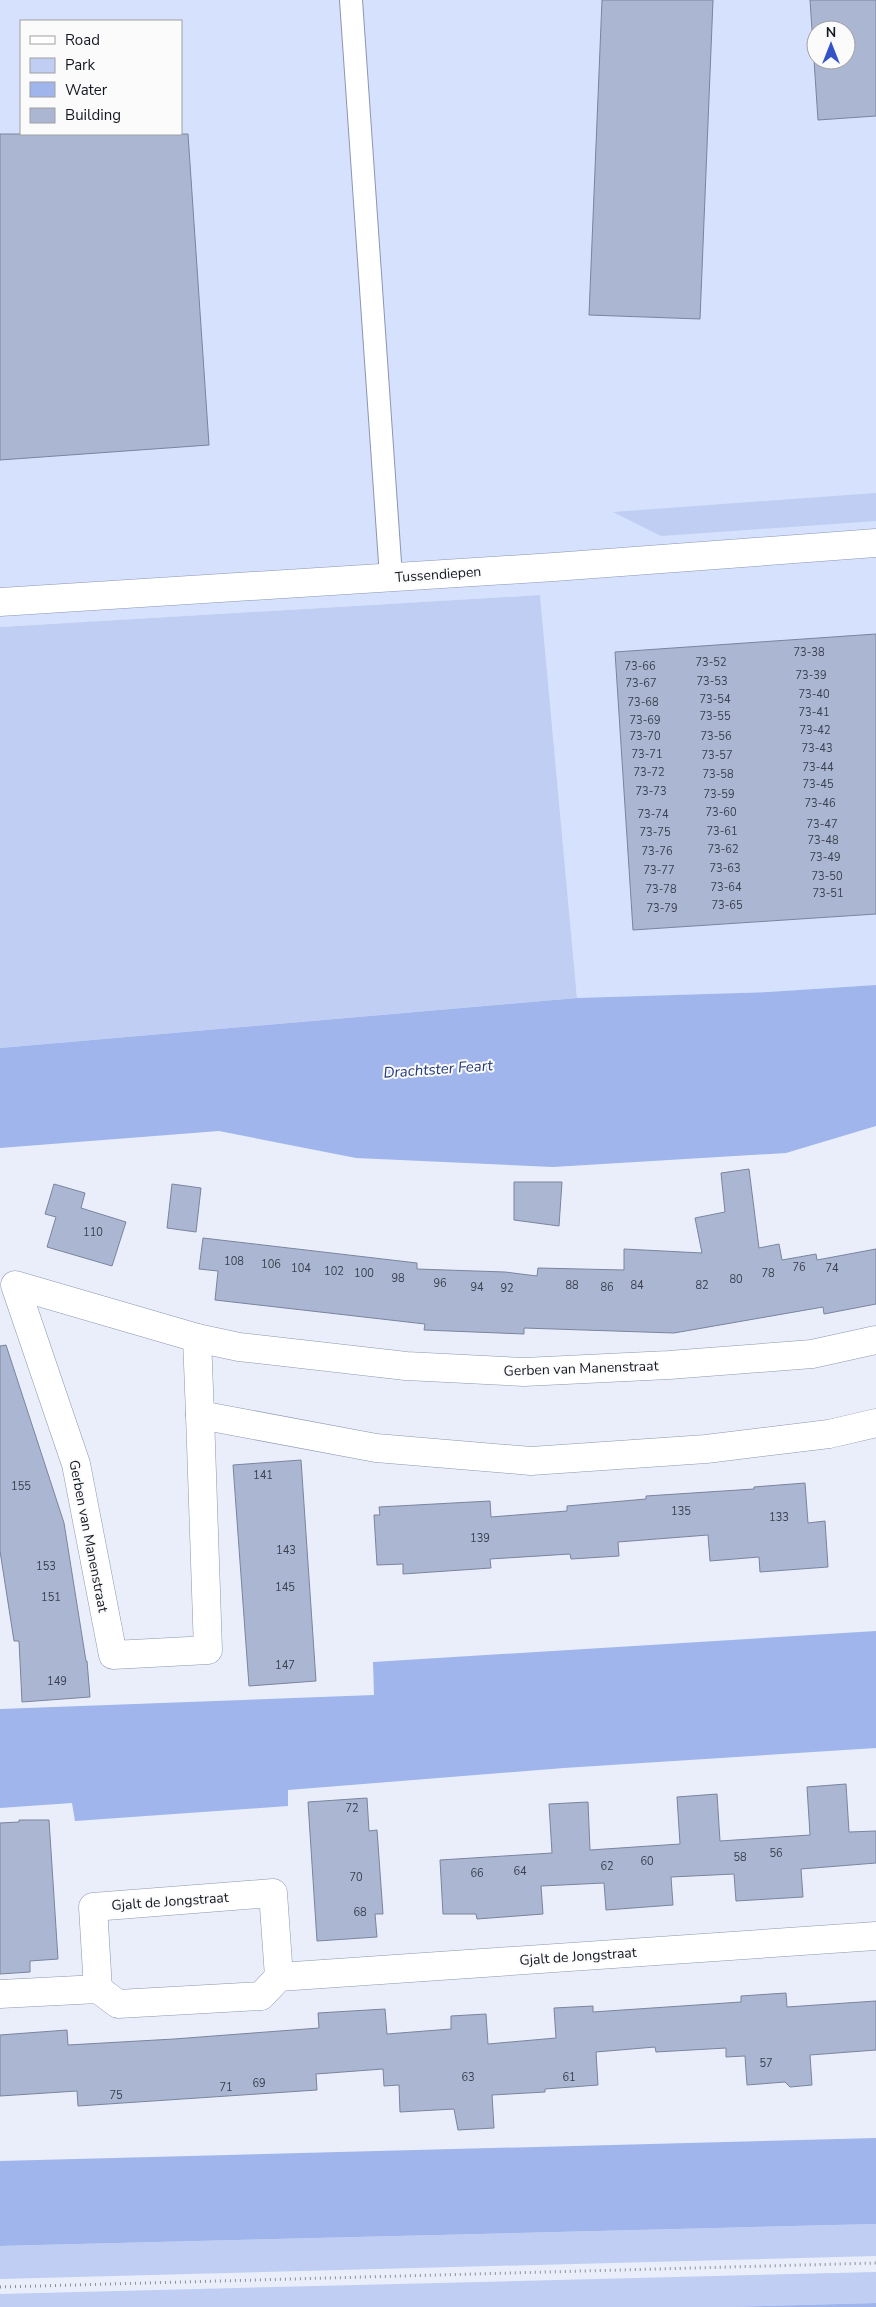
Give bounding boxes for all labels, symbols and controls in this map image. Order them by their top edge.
legend [20,20,182,135]
north arrow [806,20,856,70]
text: N [826,23,836,42]
text: Road [65,30,100,50]
text: Park [65,55,95,75]
text: Water [65,80,108,100]
text: Building [65,105,121,125]
street label: Tussendiepen [394,562,482,587]
house number: 73-38 [793,645,825,660]
house number: 73-52 [695,655,727,670]
house number: 73-66 [624,659,656,674]
house number: 73-39 [795,668,827,683]
house number: 73-53 [696,674,728,689]
house number: 73-67 [625,676,657,691]
house number: 73-40 [798,687,830,702]
house number: 73-54 [699,692,731,707]
house number: 73-68 [627,695,659,710]
house number: 73-41 [798,705,830,720]
house number: 73-55 [699,709,731,724]
house number: 73-69 [629,713,661,728]
house number: 73-42 [799,723,831,738]
house number: 73-70 [629,729,661,744]
house number: 73-56 [700,729,732,744]
house number: 73-43 [801,741,833,756]
house number: 73-71 [631,747,663,762]
house number: 73-57 [701,748,733,763]
house number: 73-44 [802,760,834,775]
house number: 73-72 [633,765,665,780]
house number: 73-58 [702,767,734,782]
house number: 73-45 [802,777,834,792]
house number: 73-73 [635,784,667,799]
house number: 73-59 [703,787,735,802]
house number: 73-46 [804,796,836,811]
house number: 73-60 [705,805,737,820]
house number: 73-74 [637,807,669,822]
house number: 73-47 [806,817,838,832]
house number: 73-61 [706,824,738,839]
house number: 73-75 [639,825,671,840]
house number: 73-48 [807,833,839,848]
house number: 73-62 [707,842,739,857]
house number: 73-76 [641,844,673,859]
house number: 73-49 [809,850,841,865]
house number: 73-63 [709,861,741,876]
house number: 73-77 [643,863,675,878]
house number: 73-50 [811,869,843,884]
house number: 73-64 [710,880,742,895]
house number: 73-78 [645,882,677,897]
house number: 73-51 [812,886,844,901]
house number: 73-65 [711,898,743,913]
house number: 73-79 [646,901,678,916]
water label: Drachtster Feart [383,1055,494,1083]
house number: 110 [83,1225,103,1240]
house number: 108 [224,1254,244,1269]
house number: 106 [261,1257,281,1272]
house number: 76 [792,1260,806,1275]
house number: 104 [291,1261,311,1276]
house number: 74 [825,1261,839,1276]
house number: 102 [324,1264,344,1279]
house number: 100 [354,1266,374,1281]
house number: 78 [761,1266,775,1281]
house number: 98 [391,1271,405,1286]
house number: 80 [729,1272,743,1287]
house number: 96 [433,1276,447,1291]
house number: 88 [565,1278,579,1293]
house number: 84 [630,1278,644,1293]
house number: 82 [695,1278,709,1293]
house number: 94 [470,1280,484,1295]
house number: 86 [600,1280,614,1295]
house number: 92 [500,1281,514,1296]
street label: Gerben van Manenstraat [503,1356,659,1381]
street label: Gerben van Manenstraat [64,1458,113,1614]
house number: 141 [253,1468,273,1483]
house number: 155 [11,1479,31,1494]
house number: 135 [671,1504,691,1519]
house number: 133 [769,1510,789,1525]
house number: 139 [470,1531,490,1546]
house number: 143 [276,1543,296,1558]
house number: 153 [36,1559,56,1574]
house number: 145 [275,1580,295,1595]
house number: 151 [41,1590,61,1605]
house number: 147 [275,1658,295,1673]
house number: 149 [47,1674,67,1689]
house number: 72 [345,1801,359,1816]
house number: 56 [769,1846,783,1861]
house number: 58 [733,1850,747,1865]
house number: 60 [640,1854,654,1869]
house number: 62 [600,1859,614,1874]
house number: 64 [513,1864,527,1879]
house number: 66 [470,1866,484,1881]
house number: 70 [349,1870,363,1885]
street label: Gjalt de Jongstraat [111,1888,229,1915]
house number: 68 [353,1905,367,1920]
street label: Gjalt de Jongstraat [519,1943,637,1970]
house number: 57 [759,2056,773,2071]
house number: 63 [461,2070,475,2085]
house number: 61 [562,2070,576,2085]
house number: 69 [252,2076,266,2091]
house number: 71 [219,2080,233,2095]
house number: 75 [109,2088,123,2103]

